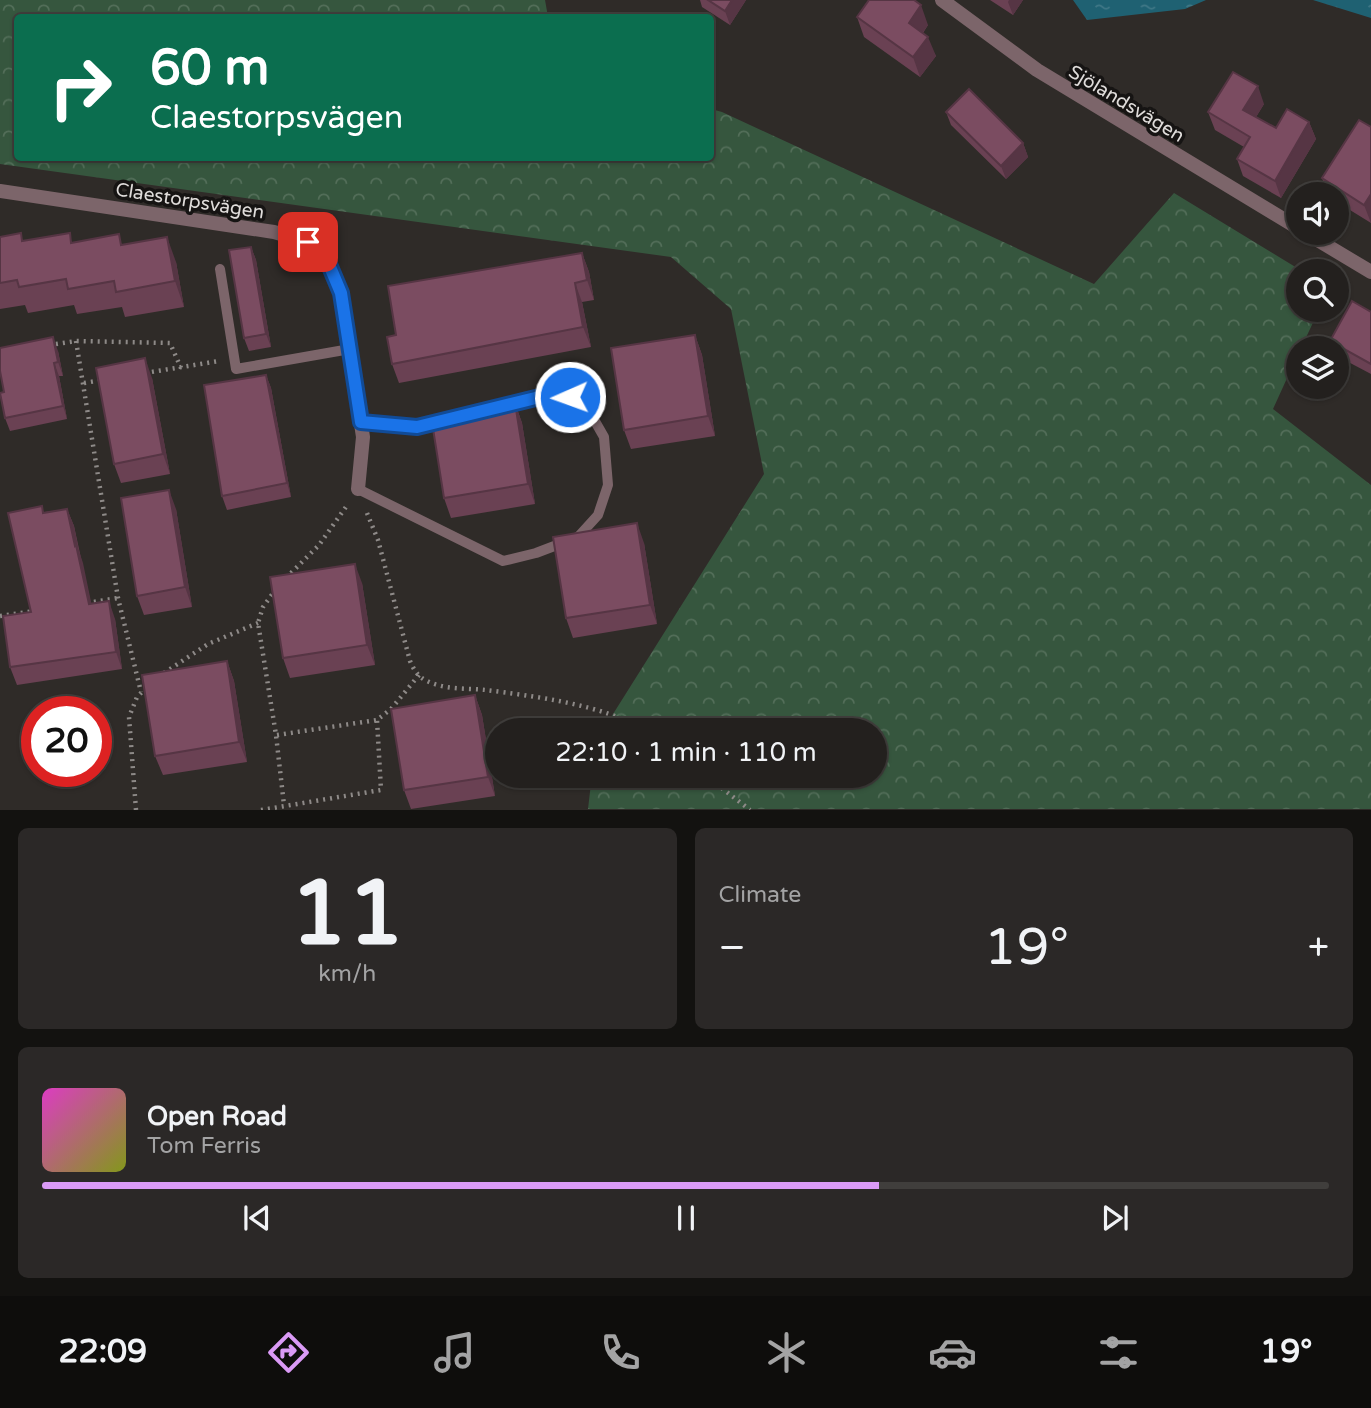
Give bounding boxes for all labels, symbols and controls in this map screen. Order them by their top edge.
text: 60 m [150,39,269,98]
icon: right [35,42,126,133]
street label: Sjölandsvägen [1065,61,1188,147]
text: Claestorpsvägen [150,99,403,137]
street label: Claestorpsvägen [114,178,266,224]
map controls [1286,182,1349,399]
button: sound [1286,182,1349,245]
pin [278,212,338,272]
icon: arrive [289,223,327,261]
button: search [1286,259,1349,322]
button: layers [1286,336,1349,399]
position arrow [533,360,607,434]
speed limit sign: 20 [21,696,112,787]
text: 22:10 · 1 min · 110 m [555,737,817,768]
text: 11 [290,859,404,969]
text: Climate [719,881,801,909]
text: 19° [984,916,1069,979]
text: − [719,925,746,971]
text: + [1308,925,1329,971]
text: km/h [318,960,376,988]
text: Open Road [147,1101,287,1132]
text: Tom Ferris [147,1132,261,1160]
icon: previous [238,1199,276,1237]
icon: pause [667,1199,705,1237]
icon: next [1096,1199,1134,1237]
icon: directions [264,1328,313,1377]
icon: music [430,1328,479,1377]
icon: phone [596,1328,645,1377]
icon: climate [762,1328,811,1377]
icon: car [928,1328,977,1377]
icon: filters [1094,1328,1143,1377]
text: 22:09 [58,1333,147,1371]
text: 19° [1260,1333,1312,1371]

